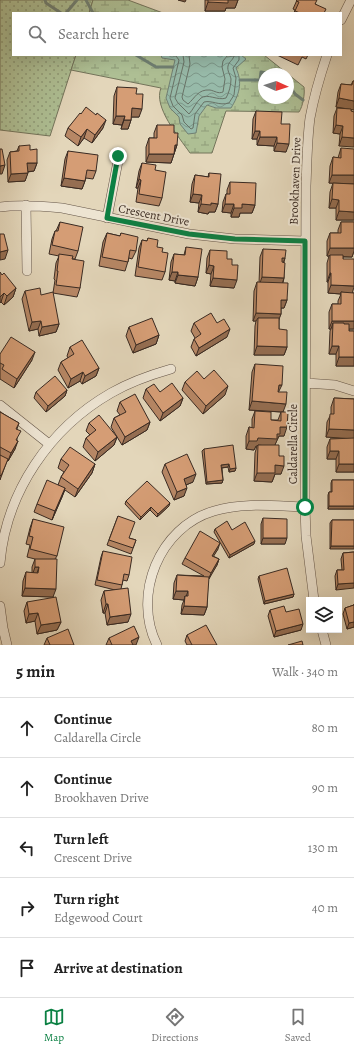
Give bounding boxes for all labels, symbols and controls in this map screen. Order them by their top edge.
search box [12,12,342,56]
icon: search [26,23,48,45]
text: Search here [58,24,129,44]
north arrow [258,68,294,104]
street label: Brookhaven Drive [285,137,305,225]
route end [109,147,127,165]
street label: Crescent Drive [117,200,191,230]
street label: Caldarella Circle [285,404,301,484]
route start [296,498,314,516]
map controls [306,597,342,633]
button: layers [306,597,342,633]
text: 5 min [16,660,55,683]
text: Walk · 340 m [272,663,338,680]
text: Continue [54,709,112,729]
icon: ahead [16,717,38,739]
text: 80 m [311,719,338,736]
text: Caldarella Circle [54,729,141,746]
text: Continue [54,769,112,789]
icon: ahead [16,777,38,799]
text: 90 m [312,779,338,796]
text: Brookhaven Drive [54,789,149,806]
text: Turn left [54,829,109,849]
icon: left [16,837,38,859]
text: 130 m [308,839,338,856]
text: Crescent Drive [54,849,132,866]
text: Turn right [54,889,119,909]
icon: right [16,897,38,919]
text: 40 m [312,899,338,916]
text: Edgewood Court [54,909,143,926]
icon: arrive [16,957,38,979]
text: Arrive at destination [54,958,183,978]
tab: Map [43,1006,65,1045]
tab: Directions [151,1006,199,1045]
tab: Saved [285,1006,311,1045]

